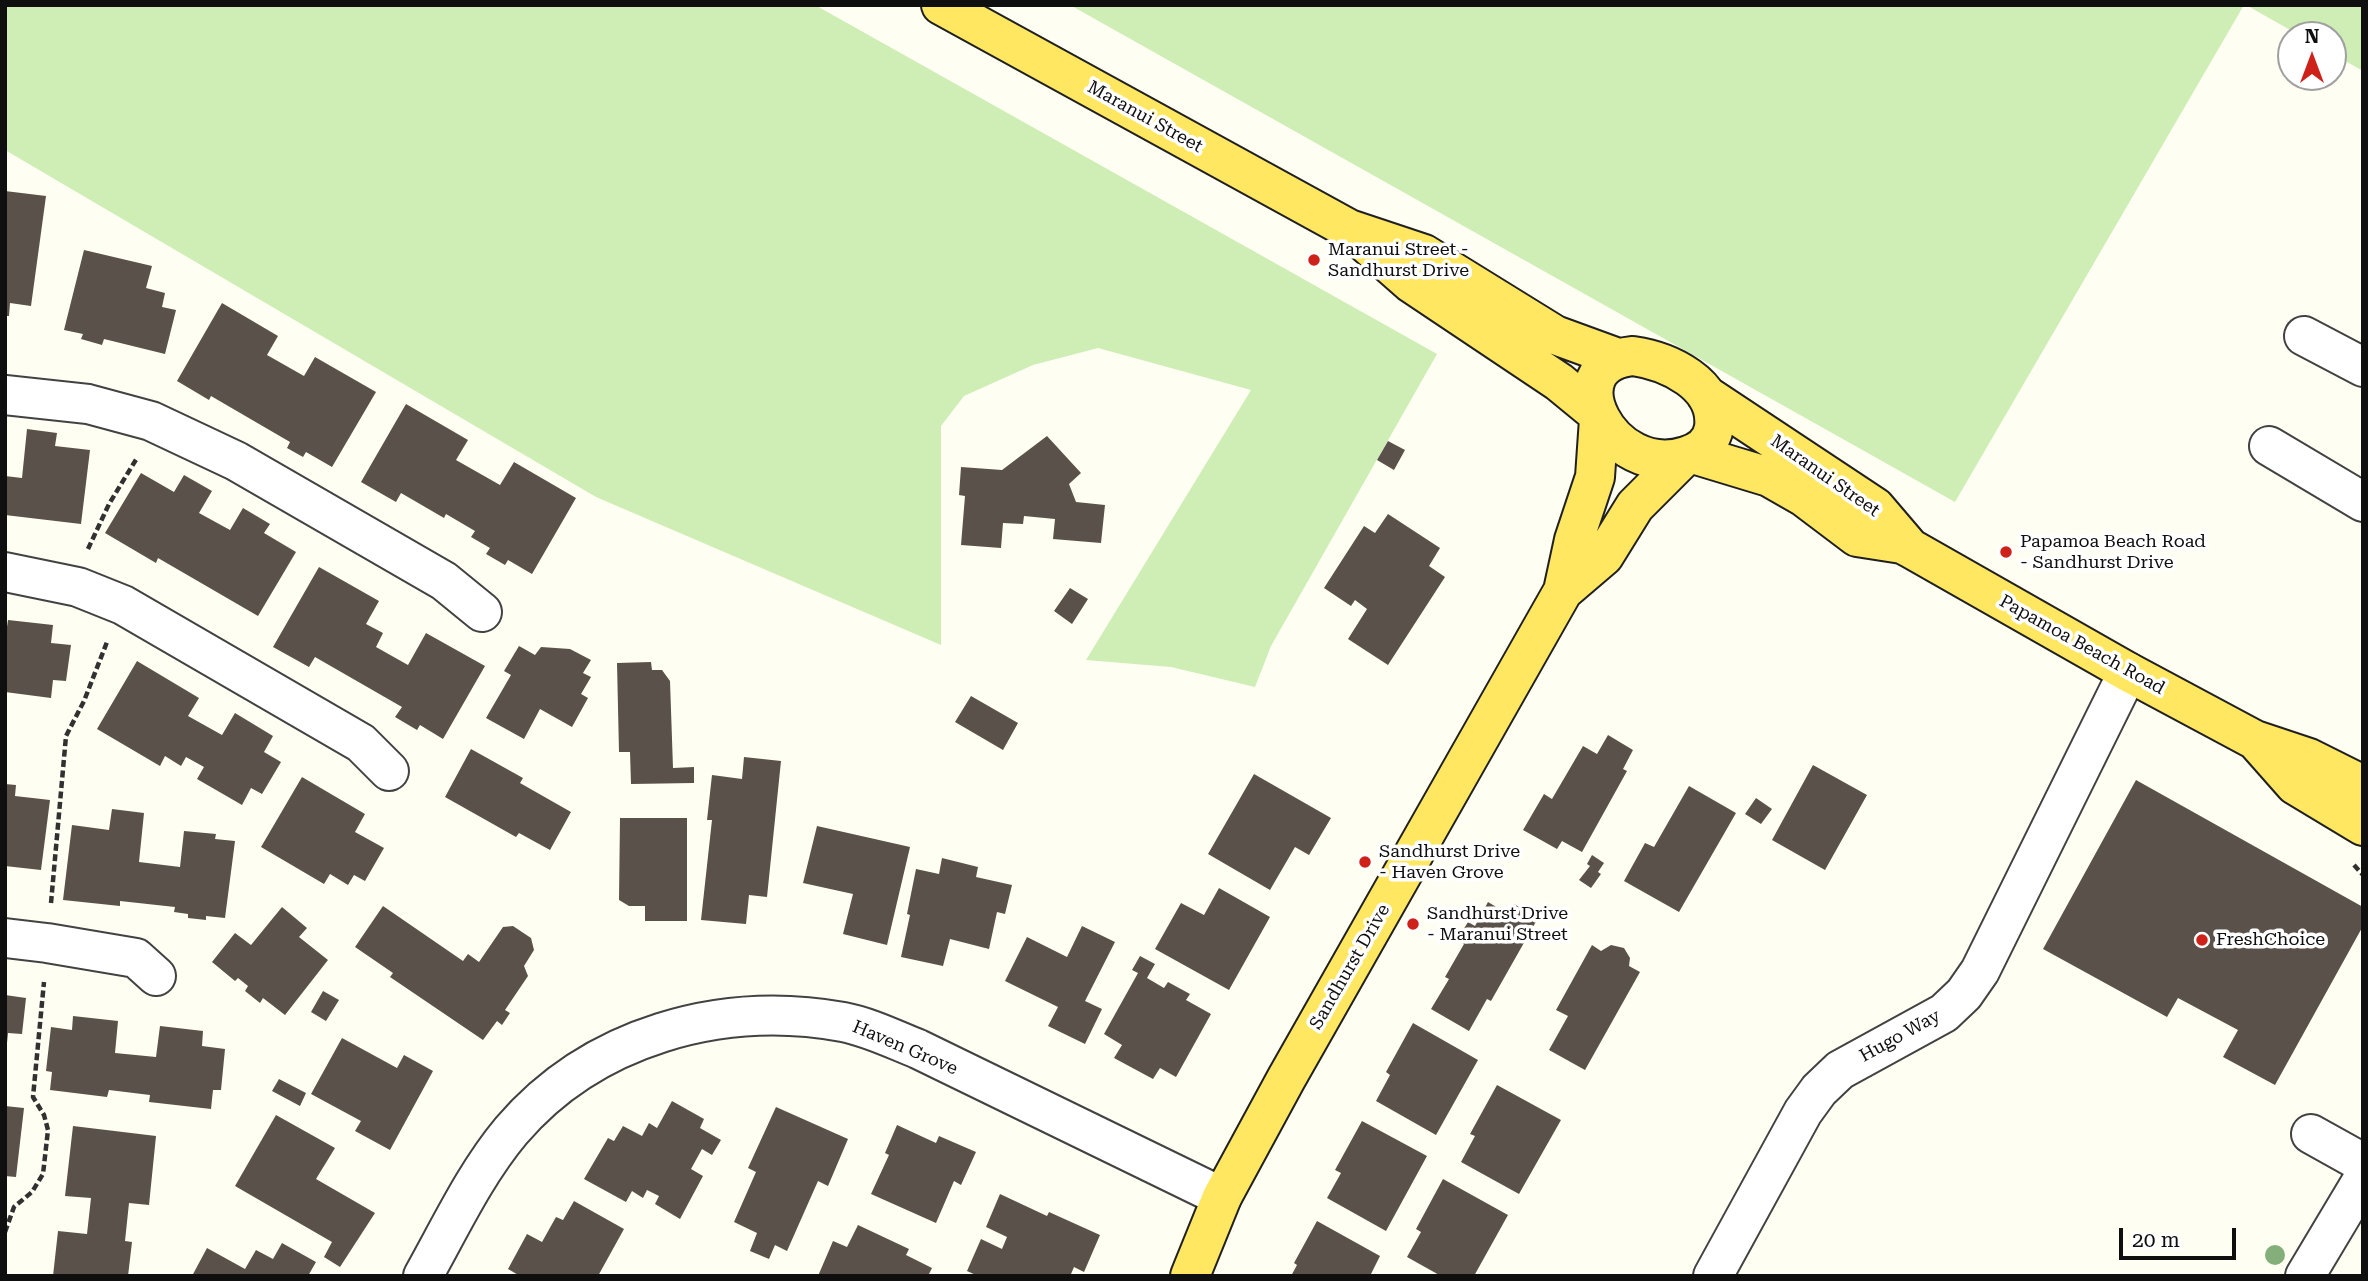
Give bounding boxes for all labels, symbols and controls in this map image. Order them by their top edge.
north arrow [2277,21,2347,91]
text: N [2305,25,2319,48]
street label: Maranui Street [1084,76,1206,158]
place label: Maranui Street - Sandhurst Drive [1328,239,1469,282]
marker: Maranui Street - Sandhurst Drive [1306,252,1322,268]
street label: Maranui Street [1766,430,1884,522]
place label: Papamoa Beach Road - Sandhurst Drive [2020,531,2206,574]
marker: Papamoa Beach Road - Sandhurst Drive [1998,544,2014,560]
street label: Papamoa Beach Road [1996,591,2168,699]
place label: Sandhurst Drive - Haven Grove [1379,841,1520,884]
marker: Sandhurst Drive - Haven Grove [1357,854,1373,870]
street label: Sandhurst Drive [1305,901,1395,1033]
place label: Sandhurst Drive - Maranui Street [1427,903,1568,946]
marker: Sandhurst Drive - Maranui Street [1405,916,1421,932]
place label: FreshChoice [2216,929,2325,951]
marker: FreshChoice [2194,932,2210,948]
street label: Hugo Way [1856,1005,1944,1067]
street label: Haven Grove [849,1016,961,1080]
scale bar [2123,1214,2240,1258]
text: 20 m [2132,1228,2180,1252]

